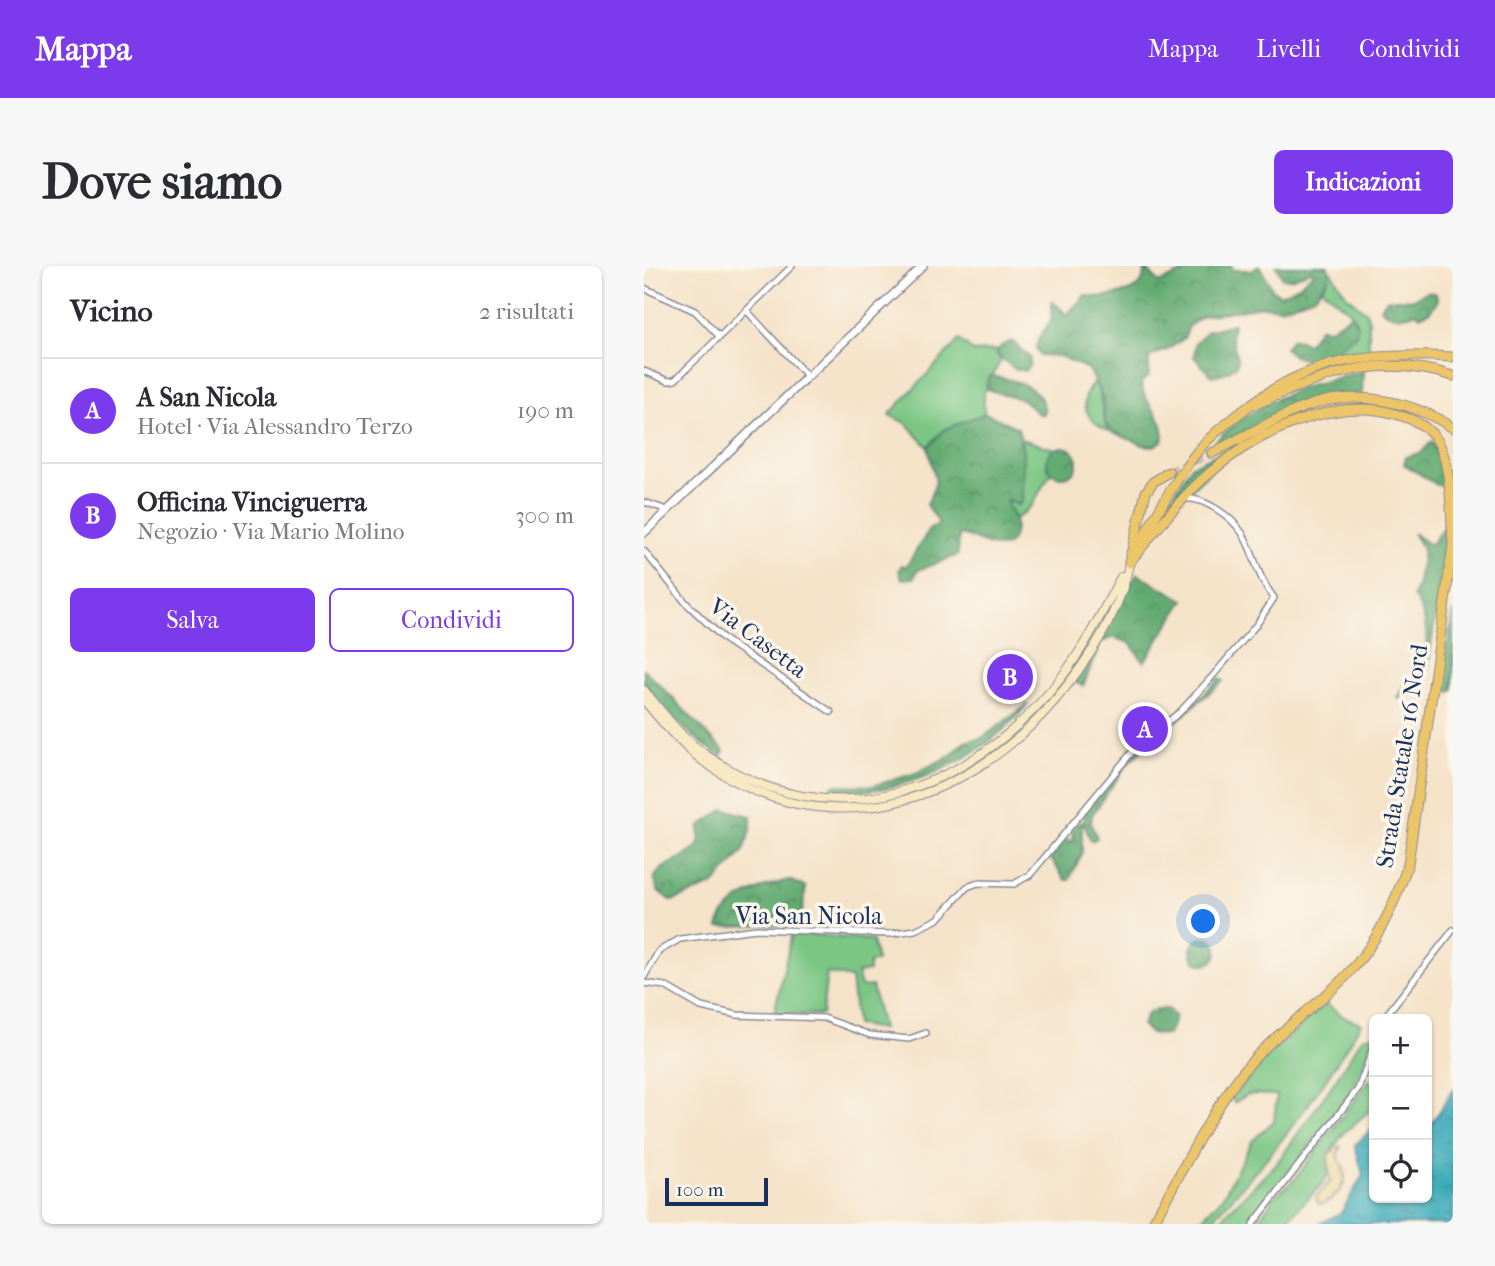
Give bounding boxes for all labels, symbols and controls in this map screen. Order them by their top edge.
text: Mappa [35,30,132,69]
text: Mappa [1148,35,1218,63]
text: Livelli [1256,35,1321,63]
text: Condividi [1359,35,1460,63]
button: Indicazioni [1274,150,1453,214]
text: Dove siamo [42,153,282,211]
text: Vicino [70,294,153,329]
text: 2 risultati [479,298,574,325]
text: A San Nicola [137,382,276,413]
text: A [86,397,100,424]
text: 190 m [517,397,574,424]
text: Hotel · Via Alessandro Terzo [137,413,413,440]
text: Officina Vinciguerra [137,487,367,518]
text: B [86,502,100,529]
text: 300 m [515,502,574,529]
text: Negozio · Via Mario Molino [137,518,404,545]
button: Salva [70,588,315,652]
button: Condividi [329,588,574,652]
street label: Via Casetta [703,592,813,684]
street label: Strada Statale 16 Nord [1370,641,1434,870]
pin: B [987,651,1033,703]
pin: A [1122,703,1168,755]
street label: Via San Nicola [735,902,883,930]
your location [1186,904,1220,938]
map controls [1369,1014,1432,1203]
button: + [1369,1014,1432,1077]
button: − [1369,1077,1432,1140]
button: locate [1369,1140,1432,1203]
scale bar [665,1175,768,1207]
text: 100 m [676,1179,724,1201]

